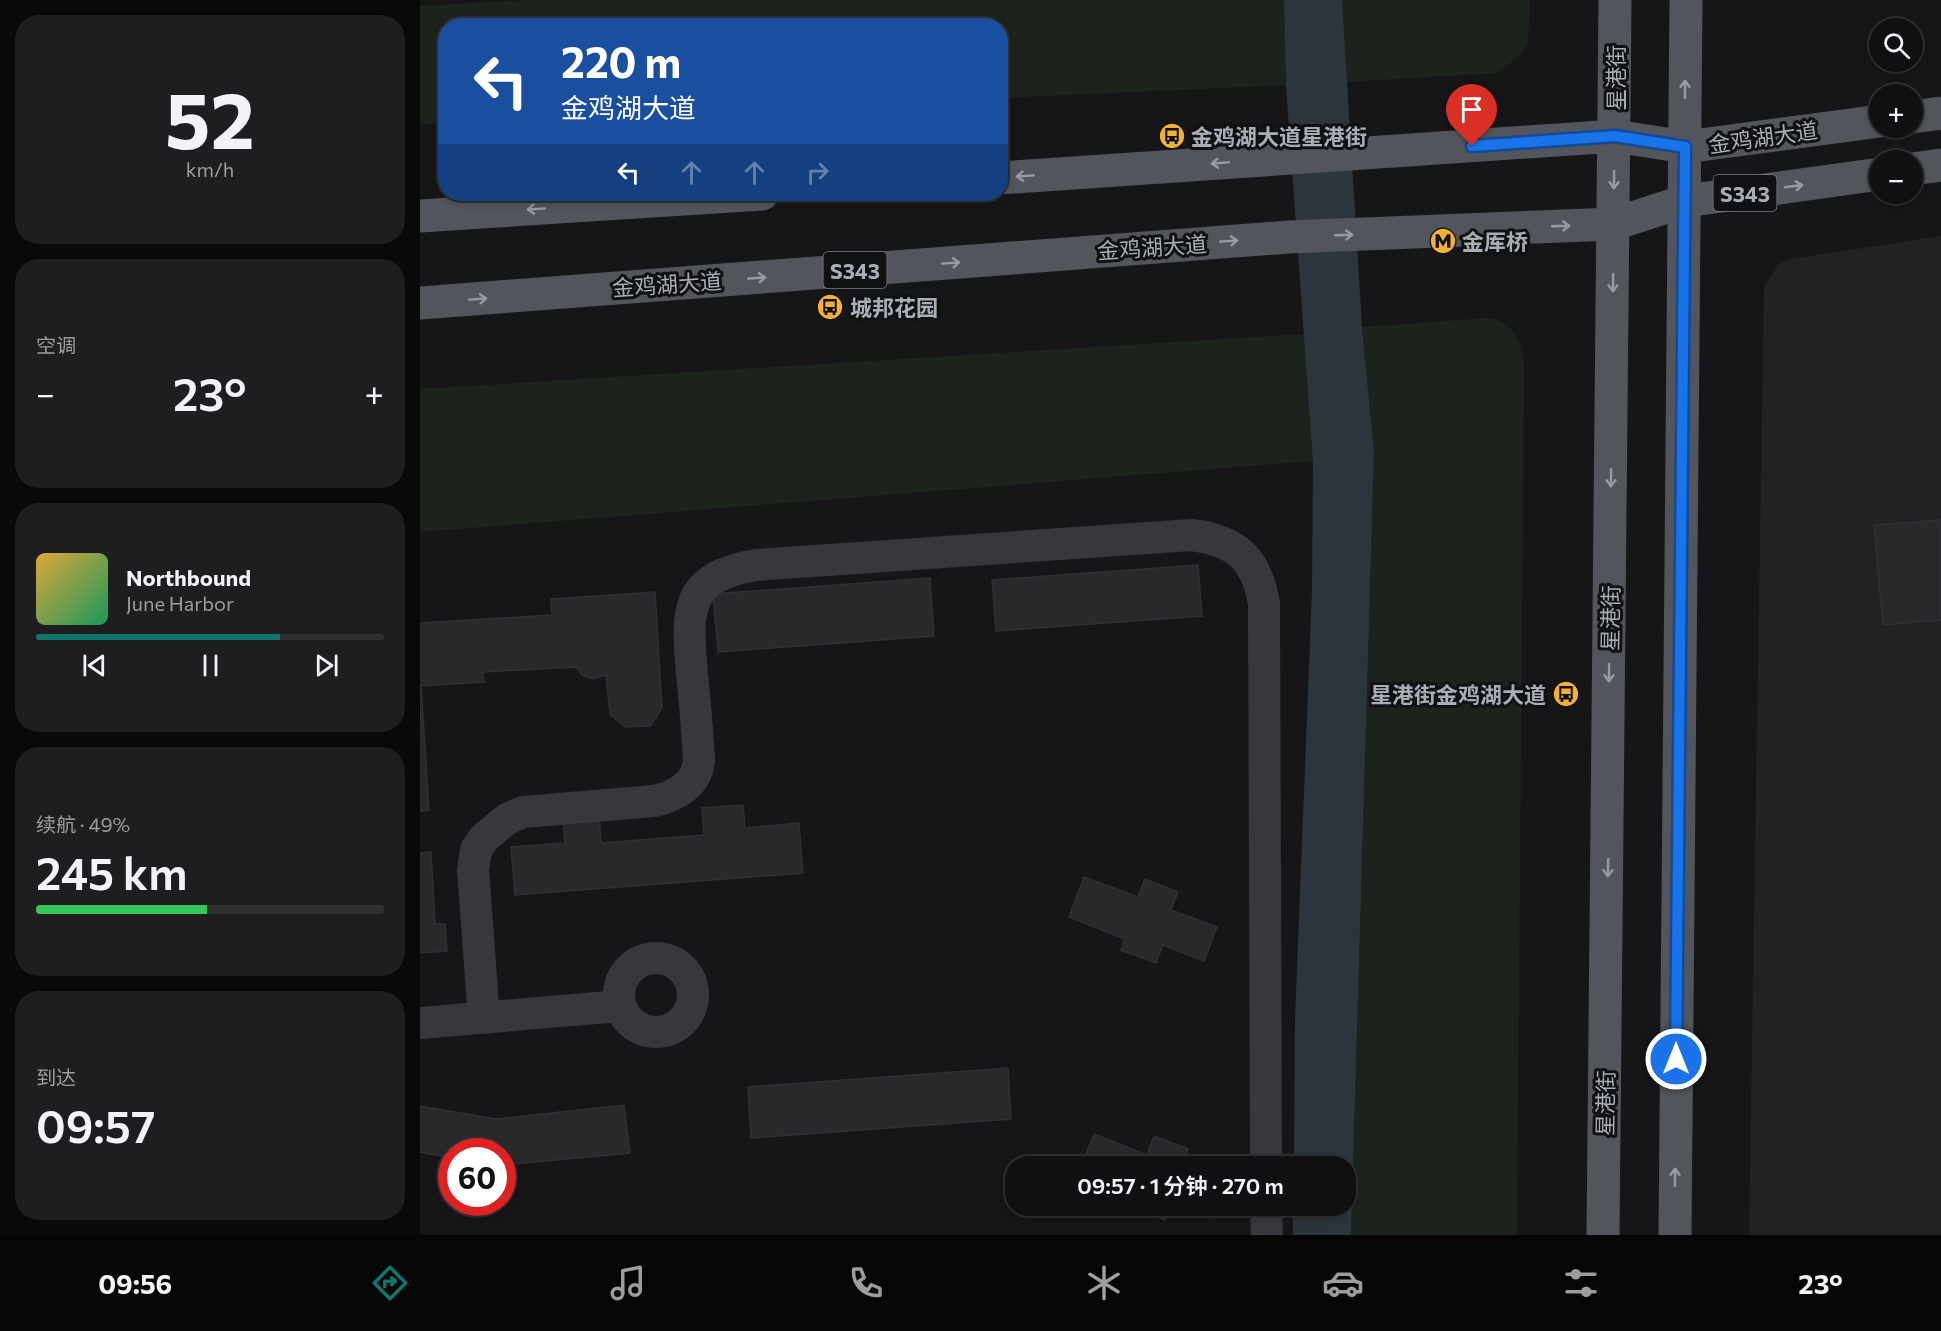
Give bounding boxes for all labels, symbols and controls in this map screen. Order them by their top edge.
map controls [1869,18,1923,204]
button: search [1869,18,1923,72]
text: 220 m [561,35,681,87]
icon: left [462,42,540,120]
street label: 星港街 [1602,45,1629,111]
text: 52 [165,70,255,165]
one-way arrow [1679,79,1691,99]
pin [1446,84,1497,146]
button: + [1869,84,1923,138]
text: 金鸡湖大道 [561,91,696,124]
icon: arrive [1455,93,1488,126]
street label: 金鸡湖大道 [1707,116,1819,158]
bus stop icon: 金鸡湖大道星港街 [1157,121,1187,151]
place label: 金鸡湖大道星港街 [1191,123,1367,150]
button: − [1869,150,1923,204]
icon: left [612,156,645,189]
icon: ahead [675,156,708,189]
icon: ahead [738,156,771,189]
icon: right [801,156,834,189]
text: km/h [186,157,234,181]
one-way arrow [1210,158,1230,169]
one-way arrow [1608,170,1620,190]
one-way arrow [1015,171,1035,182]
road number: S343 [1714,175,1776,211]
one-way arrow [1783,180,1803,191]
one-way arrow [527,203,547,214]
one-way arrow [1551,221,1571,232]
metro station icon: 金厍桥 [1428,226,1458,256]
place label: 金厍桥 [1462,228,1528,255]
one-way arrow [1333,229,1353,240]
street label: 金鸡湖大道 [1096,230,1208,264]
one-way arrow [1219,236,1239,247]
road number: S343 [824,252,886,288]
one-way arrow [940,257,960,268]
street label: 金鸡湖大道 [611,267,723,301]
one-way arrow [746,272,766,283]
one-way arrow [1607,272,1619,292]
bus stop icon: 城邦花园 [815,292,845,322]
one-way arrow [468,293,488,304]
place label: 城邦花园 [850,294,938,321]
text: 空调 [36,333,76,357]
text: 23° [173,365,246,420]
text: − [36,372,55,413]
text: + [365,372,384,413]
one-way arrow [1605,467,1617,487]
text: Northbound [126,564,251,591]
street label: 星港街 [1596,585,1624,651]
text: June Harbor [126,591,234,615]
icon: previous [78,649,111,682]
icon: pause [194,649,227,682]
icon: next [310,649,343,682]
one-way arrow [1604,662,1615,682]
bus stop icon: 星港街金鸡湖大道 [1551,679,1581,709]
place label: 星港街金鸡湖大道 [1370,681,1546,708]
text: 续航 · 49% [36,812,130,836]
text: 245 km [36,844,187,899]
one-way arrow [1602,857,1613,877]
position arrow [1644,1027,1708,1091]
text: 到达 [36,1065,76,1089]
street label: 星港街 [1591,1070,1619,1136]
text: 09:57 [36,1097,155,1152]
speed limit sign: 60 [438,1138,516,1216]
one-way arrow [1669,1167,1681,1187]
text: 09:57 · 1 分钟 · 270 m [1077,1172,1284,1199]
icon: directions [369,1262,411,1304]
icon: music [607,1262,649,1304]
icon: phone [845,1262,887,1304]
icon: climate [1083,1262,1125,1304]
icon: car [1322,1262,1364,1304]
icon: filters [1560,1262,1602,1304]
text: 09:56 [98,1267,172,1300]
text: 23° [1798,1267,1843,1300]

